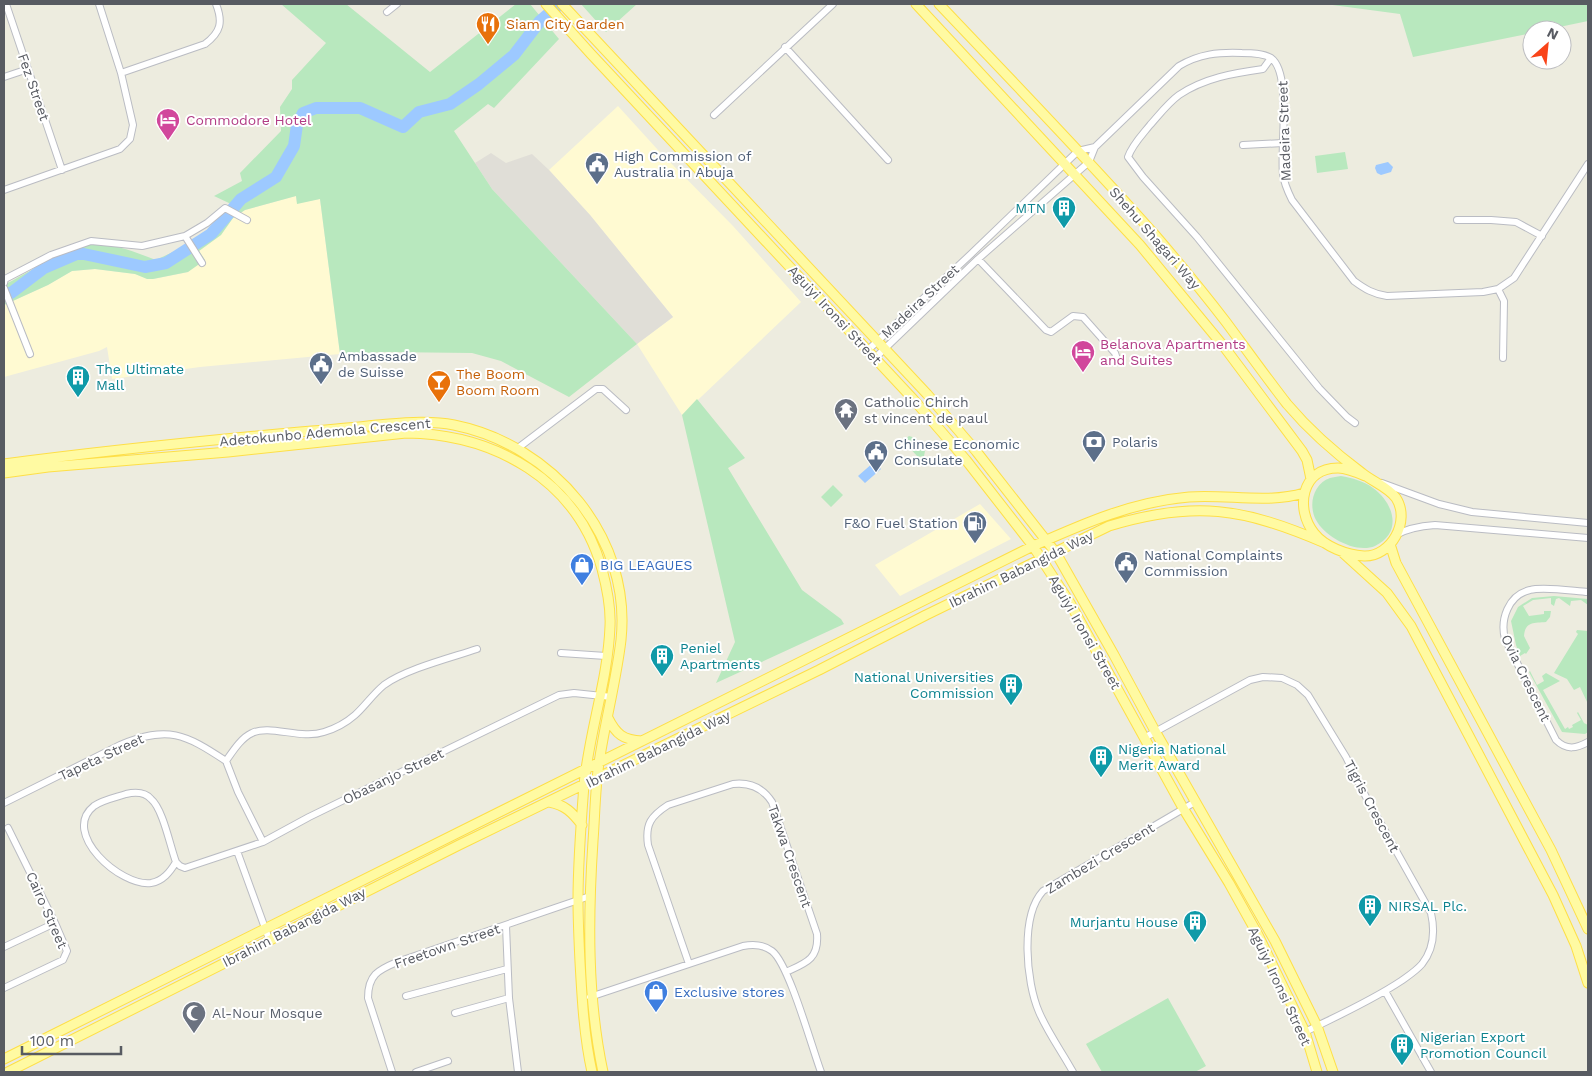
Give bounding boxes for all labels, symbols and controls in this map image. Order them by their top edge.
restaurant icon: Siam City Garden [475,11,501,45]
place label: Siam City Garden [506,16,625,32]
north arrow [1522,20,1572,70]
text: N [1545,24,1561,43]
street label: Fez Street [15,51,53,123]
street label: Madeira Street [1274,80,1294,181]
hotel icon: Commodore Hotel [155,107,181,141]
place label: Commodore Hotel [186,112,312,128]
place label: High Commission of Australia in Abuja [614,148,752,180]
public building icon: High Commission of Australia in Abuja [584,151,610,185]
street label: Shehu Shagari Way [1106,184,1204,293]
building icon: MTN [1051,195,1077,229]
place label: MTN [1015,200,1046,216]
street label: Madeira Street [878,261,962,341]
street label: Aguiyi Ironsi Street [785,262,885,368]
place label: Belanova Apartments and Suites [1100,336,1246,368]
hotel icon: Belanova Apartments and Suites [1070,339,1096,373]
place label: Ambassade de Suisse [338,348,417,380]
public building icon: Ambassade de Suisse [308,351,334,385]
place label: The Ultimate Mall [96,361,184,393]
building icon: The Ultimate Mall [65,364,91,398]
place label: The Boom Boom Room [456,366,539,398]
bar icon: The Boom Boom Room [426,369,452,403]
place label: Catholic Chirch st vincent de paul [864,394,988,426]
temple icon: Catholic Chirch st vincent de paul [833,397,859,431]
street label: Adetokunbo Ademola Crescent [219,415,431,449]
bank icon: Polaris [1081,429,1107,463]
place label: Polaris [1112,434,1158,450]
place label: Chinese Economic Consulate [894,436,1020,468]
public building icon: Chinese Economic Consulate [863,439,889,473]
fuel station icon: F&O Fuel Station [962,510,988,544]
place label: F&O Fuel Station [844,515,958,531]
street label: Ibrahim Babangida Way [946,527,1097,611]
place label: National Complaints Commission [1144,547,1283,579]
public building icon: National Complaints Commission [1113,550,1139,584]
shop icon: BIG LEAGUES [569,552,595,586]
place label: BIG LEAGUES [600,557,692,573]
street label: Aguiyi Ironsi Street [1046,572,1124,692]
street label: Ovia Crescent [1498,632,1554,724]
place label: Peniel Apartments [680,640,760,672]
building icon: Peniel Apartments [649,643,675,677]
place label: National Universities Commission [854,669,994,701]
building icon: National Universities Commission [998,672,1024,706]
street label: Ibrahim Babangida Way [583,707,734,791]
street label: Tapeta Street [56,730,146,784]
place label: Nigeria National Merit Award [1118,741,1227,773]
building icon: Nigeria National Merit Award [1088,744,1114,778]
street label: Obasanjo Street [340,745,446,807]
street label: Tigris Crescent [1341,757,1403,855]
street label: Takwa Crescent [765,802,815,910]
street label: Zambezi Crescent [1043,819,1157,897]
street label: Cairo Street [23,869,71,951]
street label: Ibrahim Babangida Way [220,883,369,970]
building icon: NIRSAL Plc. [1357,893,1383,927]
place label: NIRSAL Plc. [1388,898,1467,914]
building icon: Murjantu House [1182,909,1208,943]
place label: Murjantu House [1070,914,1178,930]
street label: Freetown Street [392,920,502,972]
street label: Aguiyi Ironsi Street [1245,924,1315,1048]
shop icon: Exclusive stores [643,979,669,1013]
place label: Exclusive stores [674,984,785,1000]
mosque icon: Al-Nour Mosque [181,1000,207,1034]
place label: Al-Nour Mosque [212,1005,323,1021]
scale bar [22,1024,121,1056]
place label: Nigerian Export Promotion Council [1420,1029,1547,1061]
text: 100 m [30,1032,74,1050]
building icon: Nigerian Export Promotion Council [1389,1032,1415,1066]

